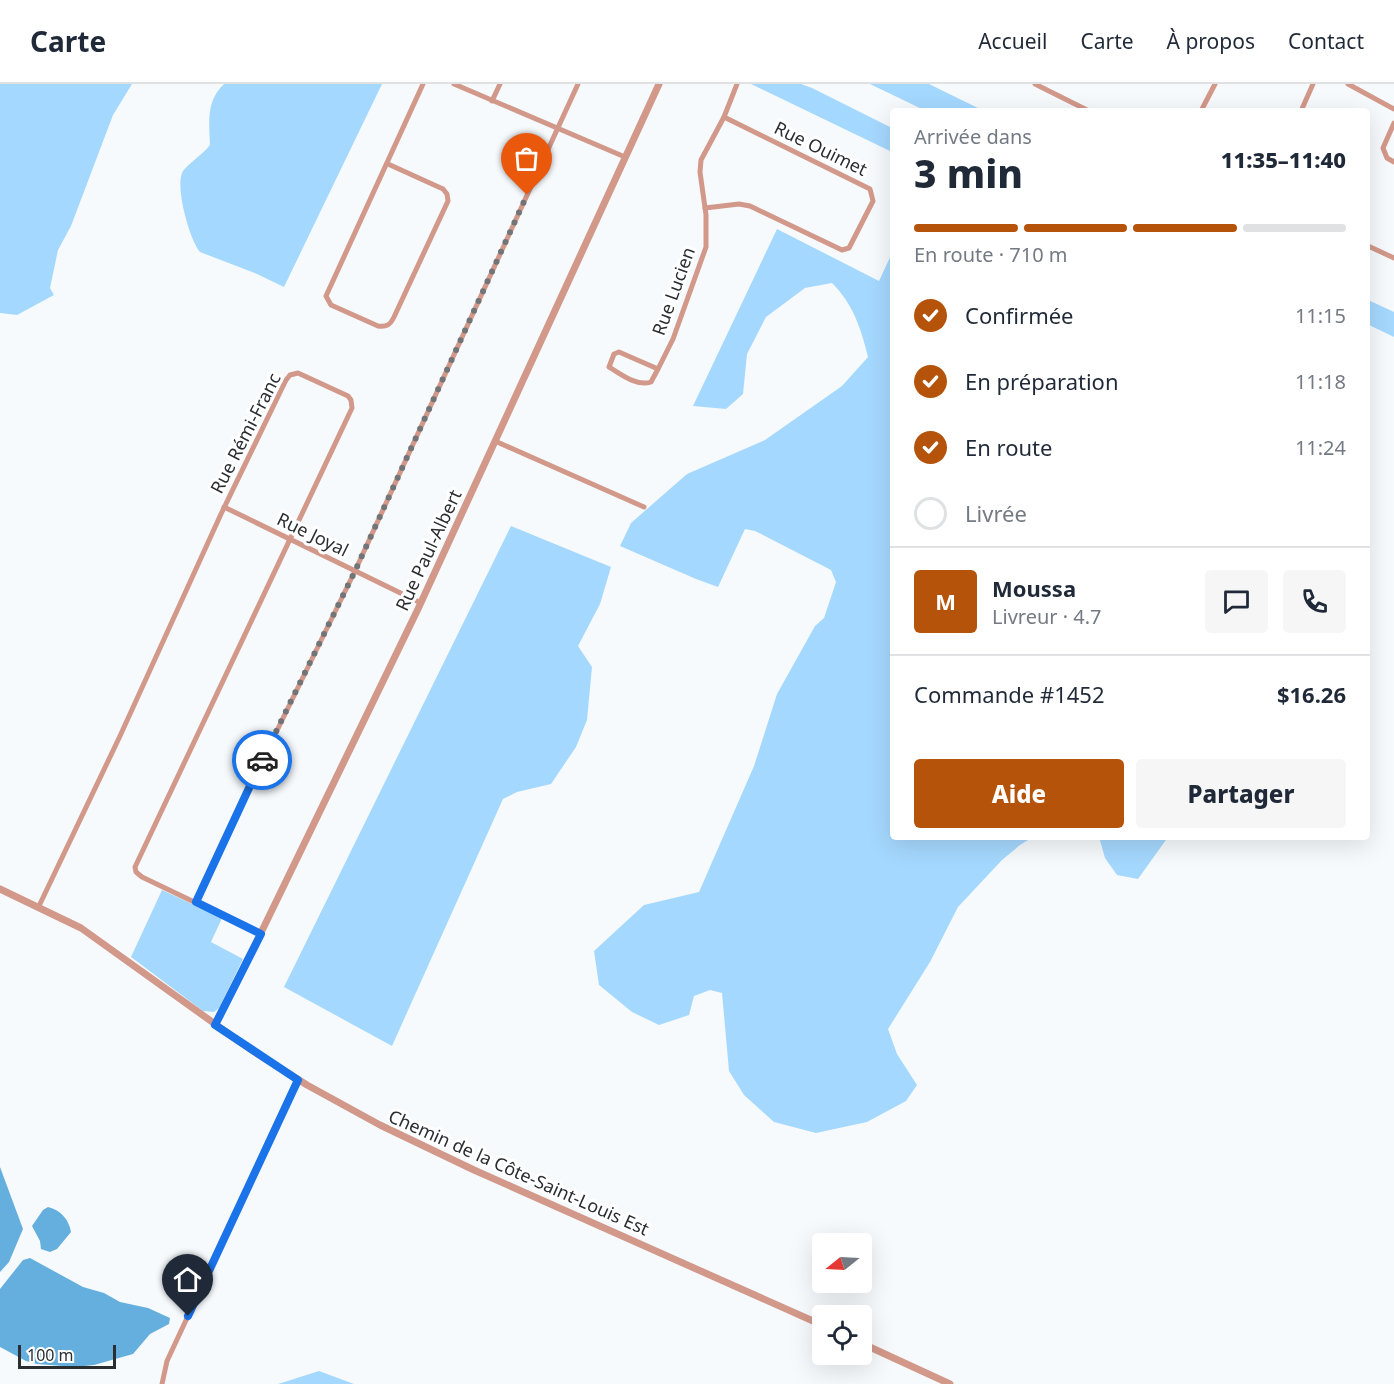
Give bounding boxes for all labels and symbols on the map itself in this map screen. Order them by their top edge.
street label: Rue Ouimet [771,115,872,181]
pin [501,133,552,195]
street label: Rue Lucien [646,244,700,338]
street label: Rue Rémi-Franc [204,368,286,497]
street label: Rue Paul-Albert [389,485,467,614]
street label: Rue Joyal [273,506,353,562]
courier [232,730,292,790]
street label: Chemin de la Côte-Saint-Louis Est [385,1104,653,1241]
north arrow [812,1233,872,1293]
pin [162,1254,213,1316]
scale bar [18,1342,116,1370]

